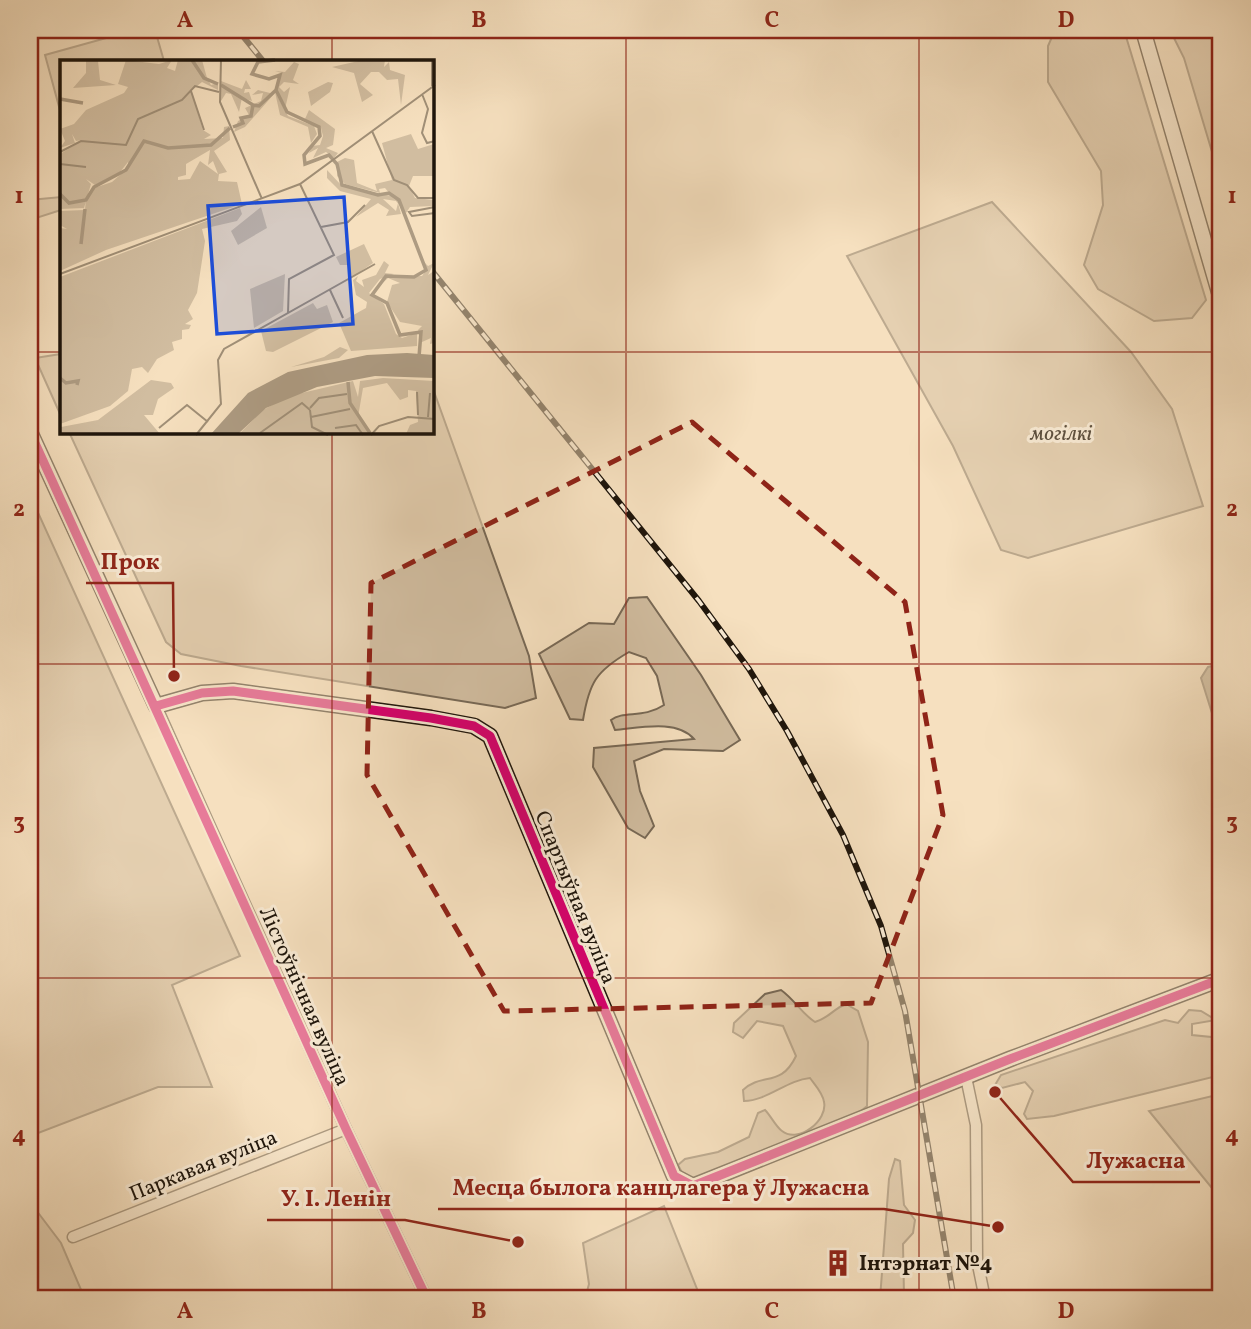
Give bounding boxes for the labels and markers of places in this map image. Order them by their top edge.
callout: Прок [86,539,173,583]
callout: Лужасна [1073,1138,1200,1182]
callout: Месца былога канцлагера ў Лужасна [438,1165,884,1209]
callout: У. І. Ленін [267,1176,405,1220]
building icon: Інтэрнат №4 [823,1248,853,1278]
place label: Інтэрнат №4 [859,1250,993,1279]

